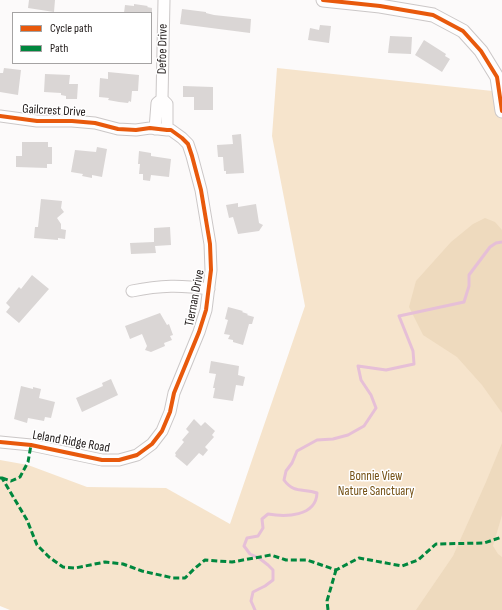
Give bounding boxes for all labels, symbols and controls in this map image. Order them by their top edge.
legend [12,12,152,64]
text: Cycle path [50,21,92,36]
street label: Defoe Drive [155,24,171,74]
text: Path [50,41,68,56]
street label: Gailcrest Drive [22,102,86,120]
street label: Tiernan Drive [182,268,208,328]
street label: Leland Ridge Road [31,428,111,456]
park label: Bonnie View Nature Sanctuary [338,469,414,500]

